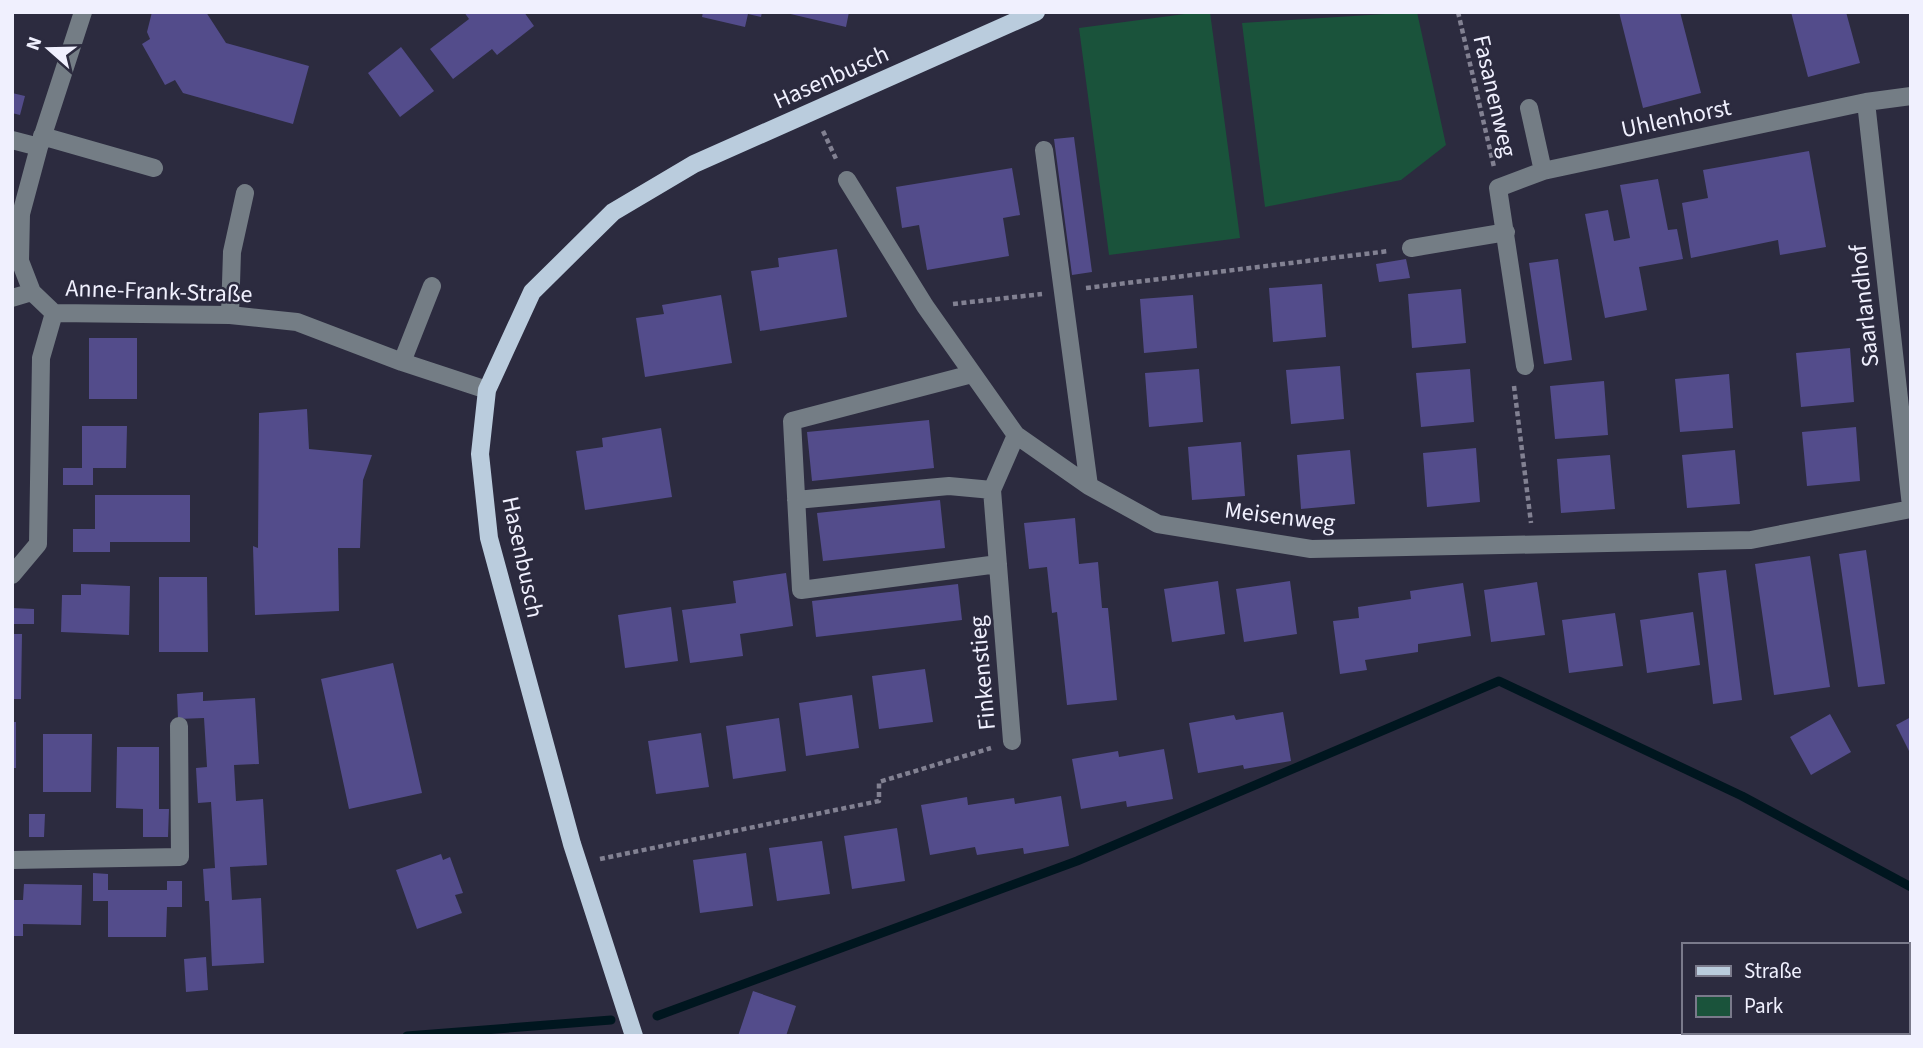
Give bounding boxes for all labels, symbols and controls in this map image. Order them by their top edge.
north arrow [14,14,84,84]
street label: Fasanenweg [1463,32,1526,161]
text: N [20,33,49,54]
street label: Hasenbusch [768,36,895,119]
street label: Uhlenhorst [1618,90,1734,147]
street label: Saarlandhof [1841,242,1888,369]
street label: Anne-Frank-Straße [65,271,253,312]
street label: Meisenweg [1223,492,1337,541]
street label: Hasenbusch [493,493,552,621]
street label: Finkenstieg [960,614,1005,732]
legend [1682,943,1909,1034]
text: Straße [1744,956,1802,986]
text: Park [1744,991,1784,1021]

